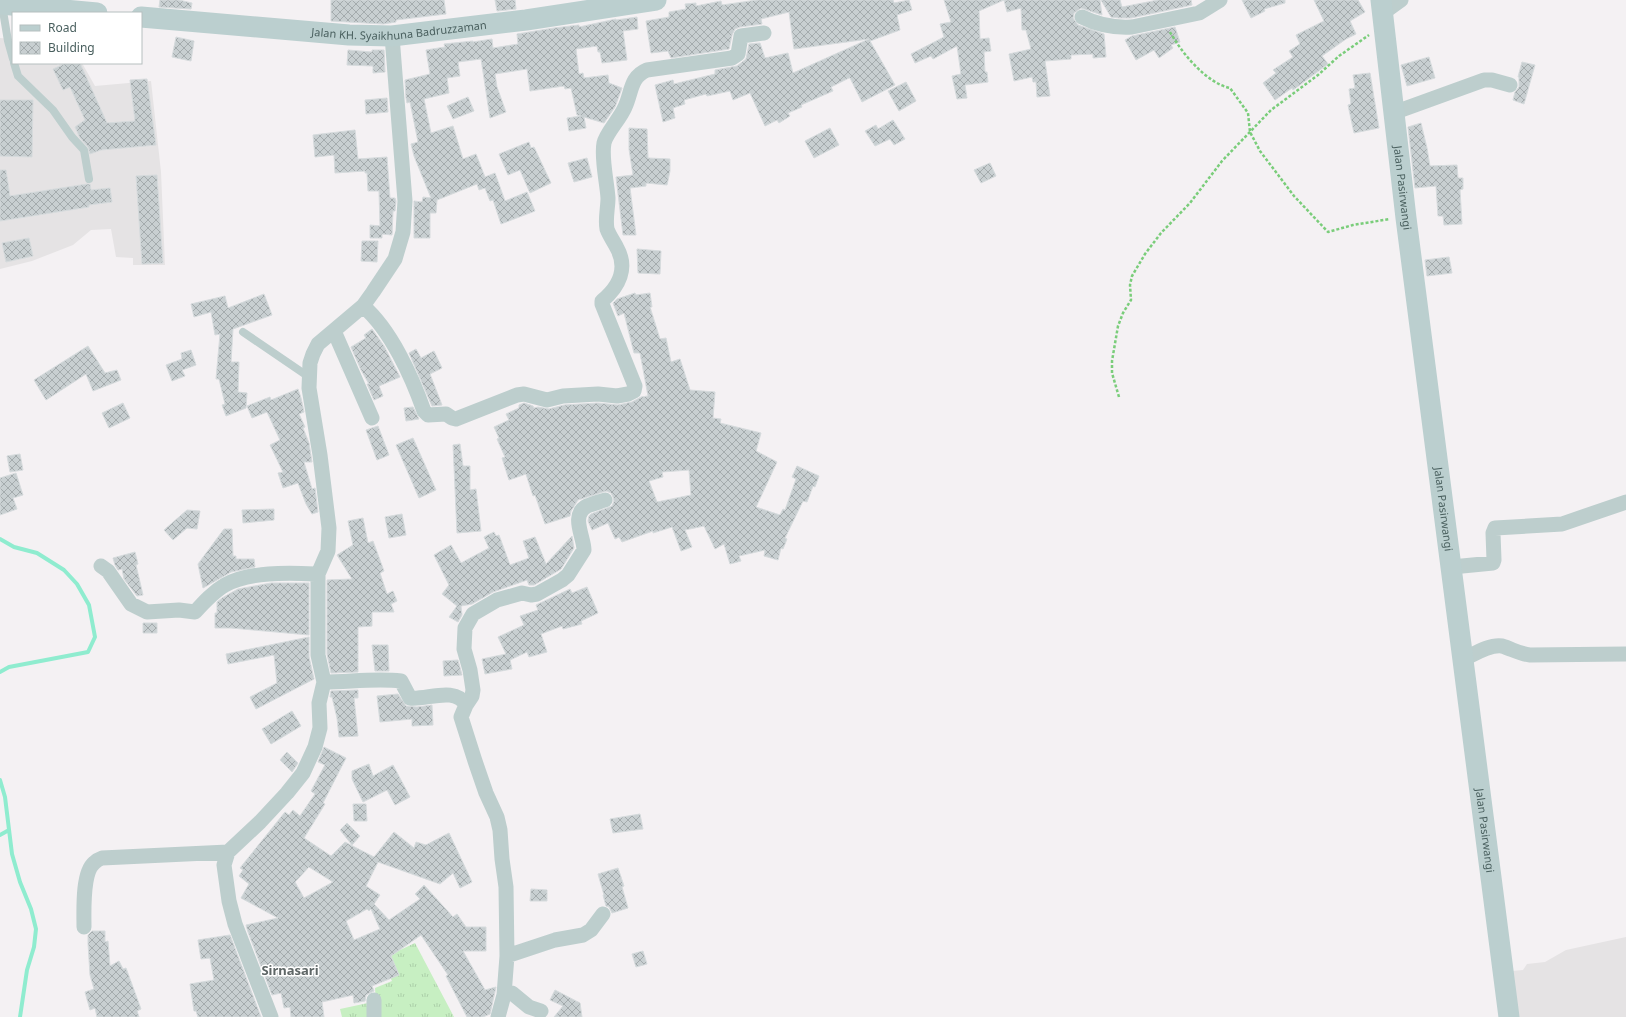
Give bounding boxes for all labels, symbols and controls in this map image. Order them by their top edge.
legend [12,12,142,64]
street label: Jalan KH. Syaikhuna Badruzzaman [310,17,487,43]
text: Road [48,19,77,36]
text: Building [48,39,95,56]
street label: Jalan Pasirwangi [1391,144,1415,231]
street label: Jalan Pasirwangi [1431,465,1457,552]
street label: Jalan Pasirwangi [1472,787,1498,873]
district label: Sirnasari [261,961,319,979]

